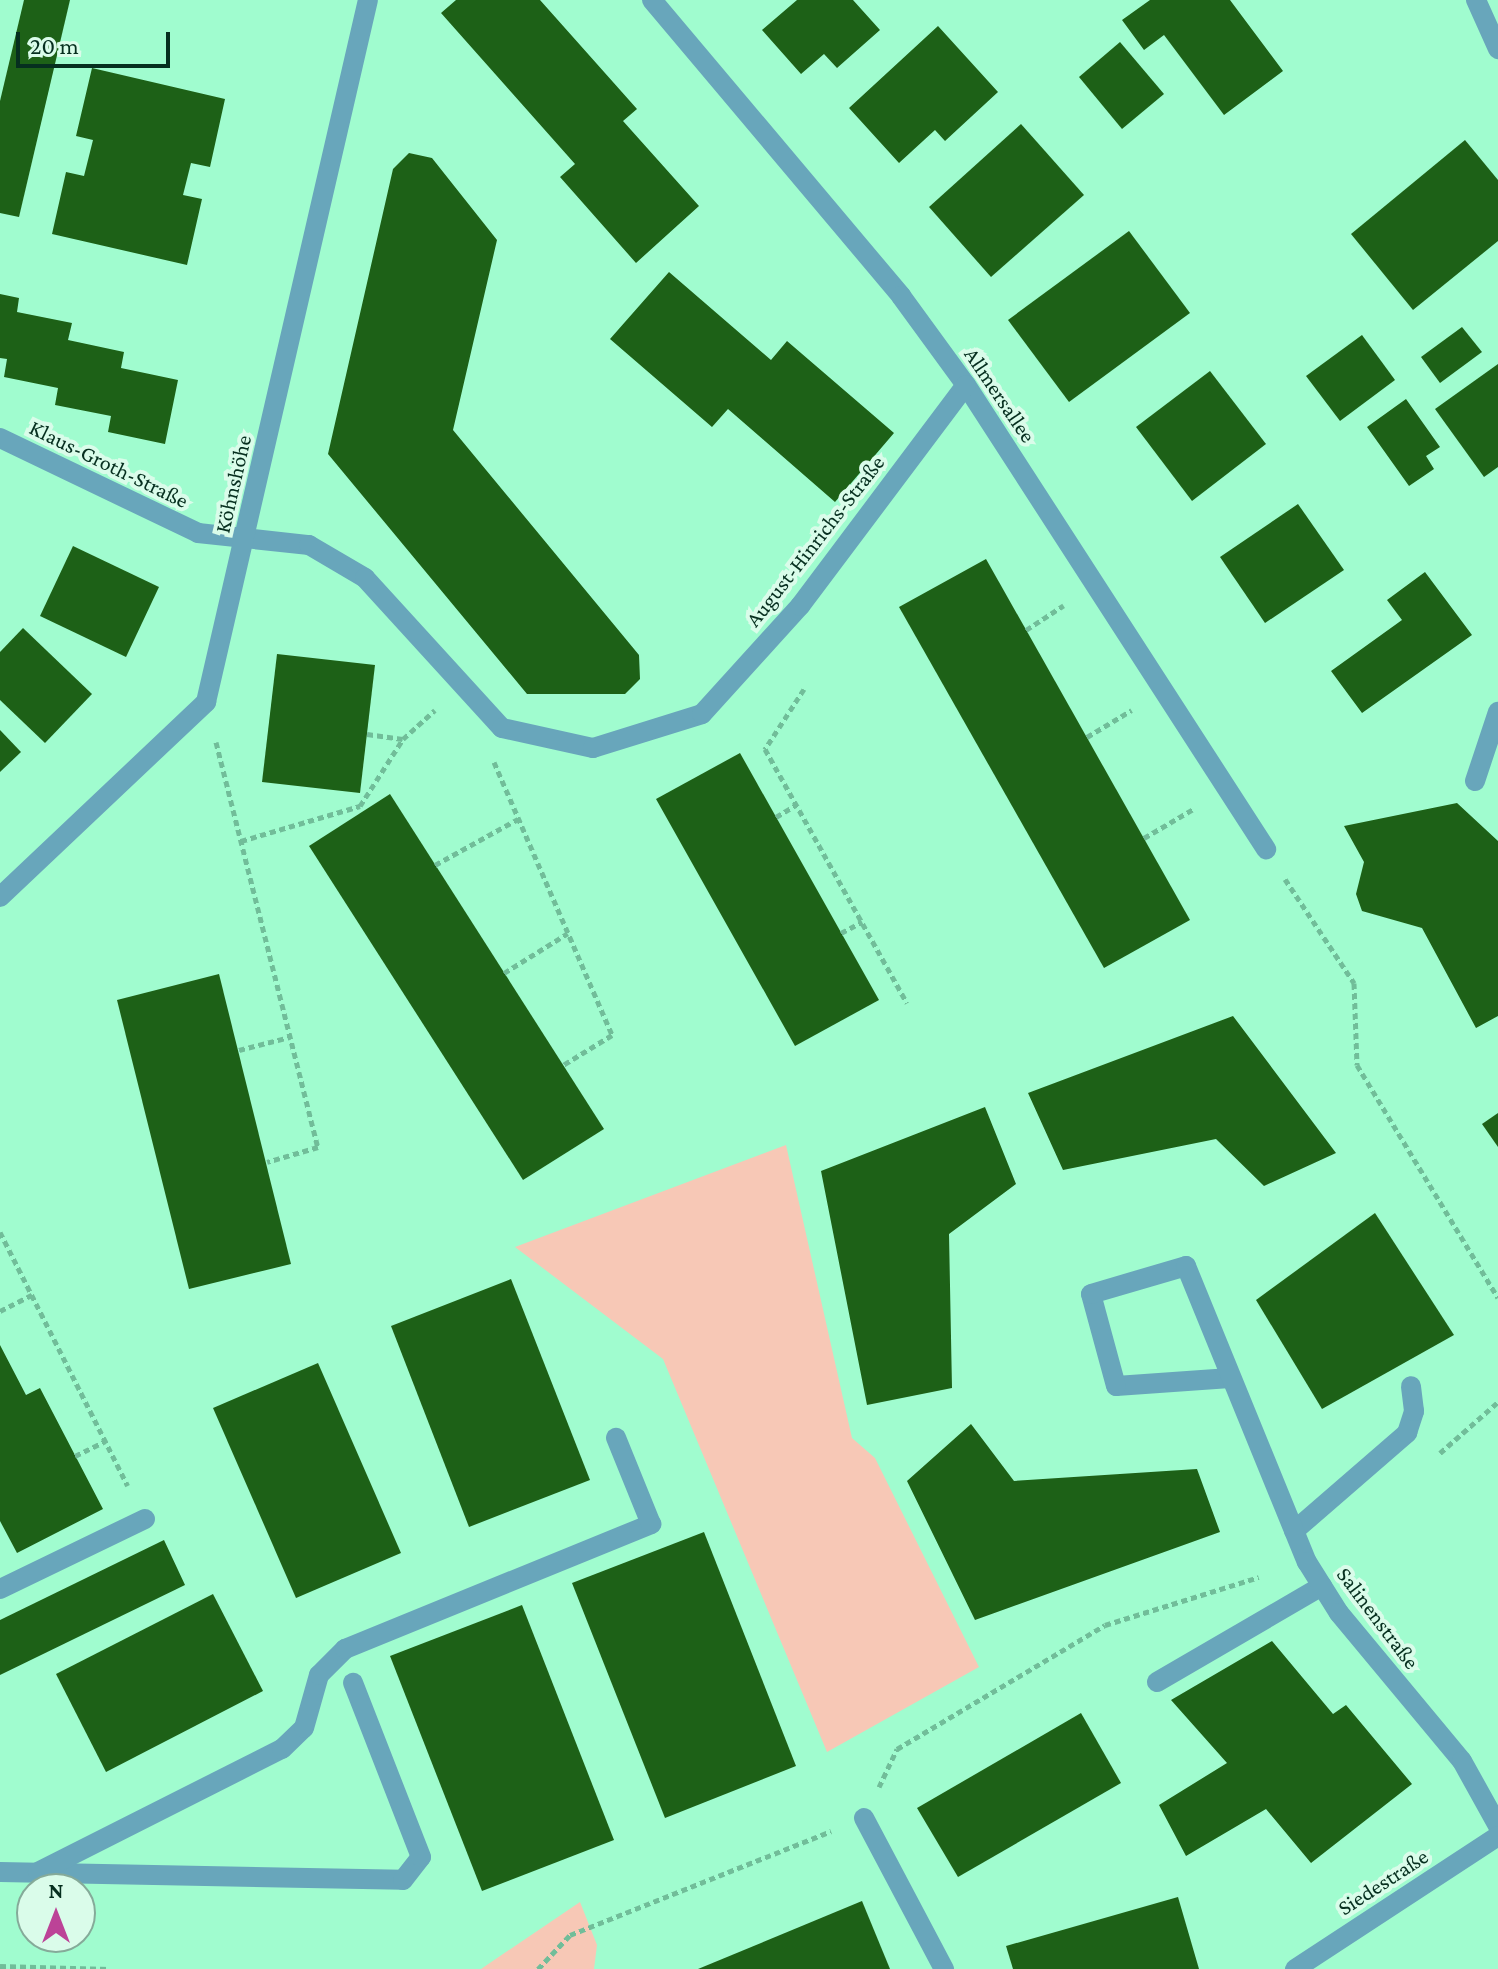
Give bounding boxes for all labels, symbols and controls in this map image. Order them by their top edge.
scale bar [20,16,174,66]
text: 20 m [30,32,79,59]
street label: Allmersallee [959,343,1041,447]
street label: Klaus-Groth-Straße [25,414,193,514]
street label: Köhnshöhe [209,432,257,536]
street label: August-Hinrichs-Straße [740,450,890,632]
street label: Salinenstraße [1331,1562,1425,1674]
street label: Siedestraße [1333,1843,1433,1921]
north arrow [16,1873,96,1953]
text: N [49,1878,64,1903]

